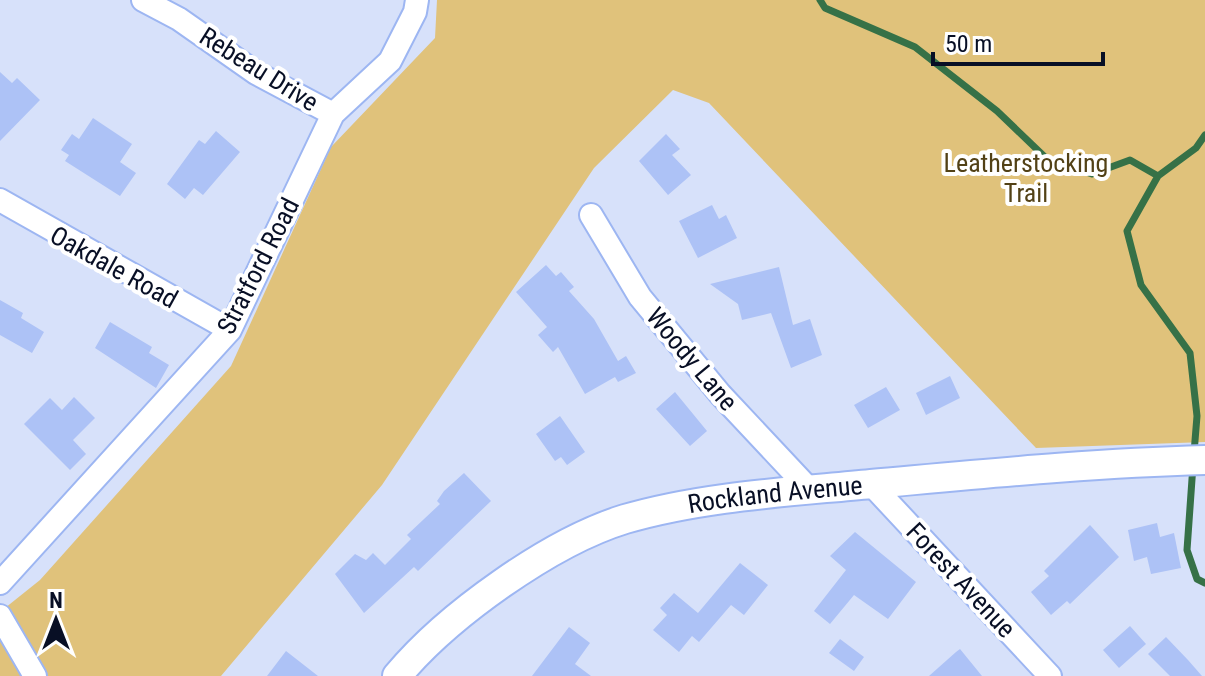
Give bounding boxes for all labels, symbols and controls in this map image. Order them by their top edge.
scale bar [933,16,1103,66]
street label: Rebeau Drive [194,21,324,117]
text: 50 m [945,30,992,58]
park label: Leatherstocking Trail [944,148,1108,208]
street label: Stratford Road [211,193,305,339]
street label: Oakdale Road [45,220,183,314]
street label: Woody Lane [640,302,744,416]
street label: Rockland Avenue [685,470,864,519]
street label: Forest Avenue [900,517,1022,643]
north arrow [16,580,96,660]
text: N [49,588,63,613]

